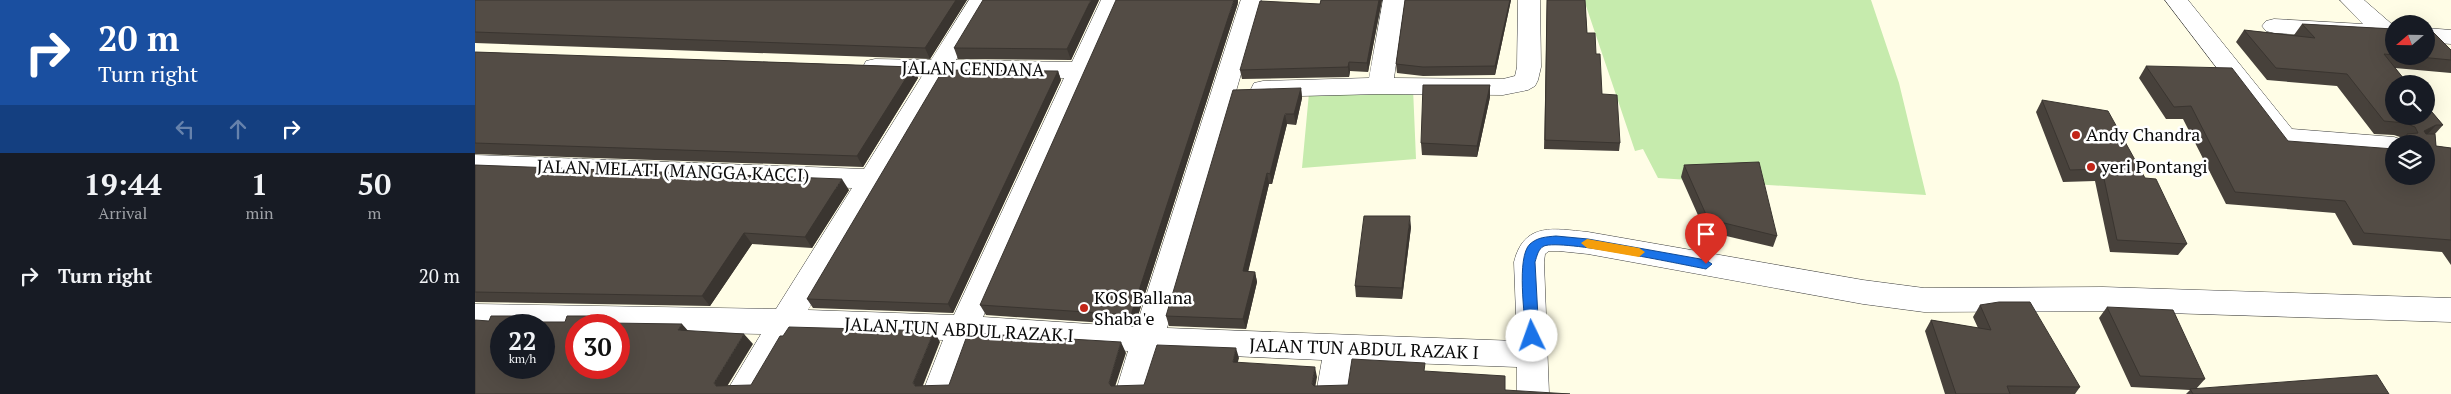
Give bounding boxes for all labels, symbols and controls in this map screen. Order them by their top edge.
text: 20 m [98,15,179,61]
north arrow [2385,15,2435,65]
map controls [2385,15,2435,185]
icon: right [15,20,80,85]
street label: JALAN CENDANA [901,55,1045,81]
text: Turn right [98,59,198,88]
button: search [2385,75,2435,125]
icon: left [171,115,199,143]
icon: ahead [224,115,252,143]
icon: right [277,115,305,143]
place label: Andy Chandra [2086,122,2200,146]
marker: Andy Chandra [2070,129,2082,141]
button: layers [2385,135,2435,185]
street label: JALAN MELATI (MANGGA KACCI) [536,153,810,187]
place label: yeri Pontangi [2100,154,2208,178]
marker: yeri Pontangi [2085,161,2097,173]
text: 19:44 [84,164,162,204]
text: 1 [251,164,268,204]
text: 50 [357,164,391,204]
text: Arrival [98,202,147,224]
text: min [246,202,274,224]
text: m [367,202,381,224]
pin [1685,213,1727,264]
icon: arrive [1692,220,1720,248]
icon: right [15,262,43,290]
text: Turn right [58,263,152,288]
text: 20 m [419,263,460,288]
place label: KOS Ballana Shaba'e [1094,285,1192,330]
marker: KOS Ballana Shaba'e [1078,302,1090,314]
position arrow [1505,309,1557,361]
street label: JALAN TUN ABDUL RAZAK I [844,311,1074,347]
speed limit sign: 30 [565,314,630,379]
text: 22 [508,324,537,357]
street label: JALAN TUN ABDUL RAZAK I [1249,332,1479,364]
text: km/h [509,351,536,366]

